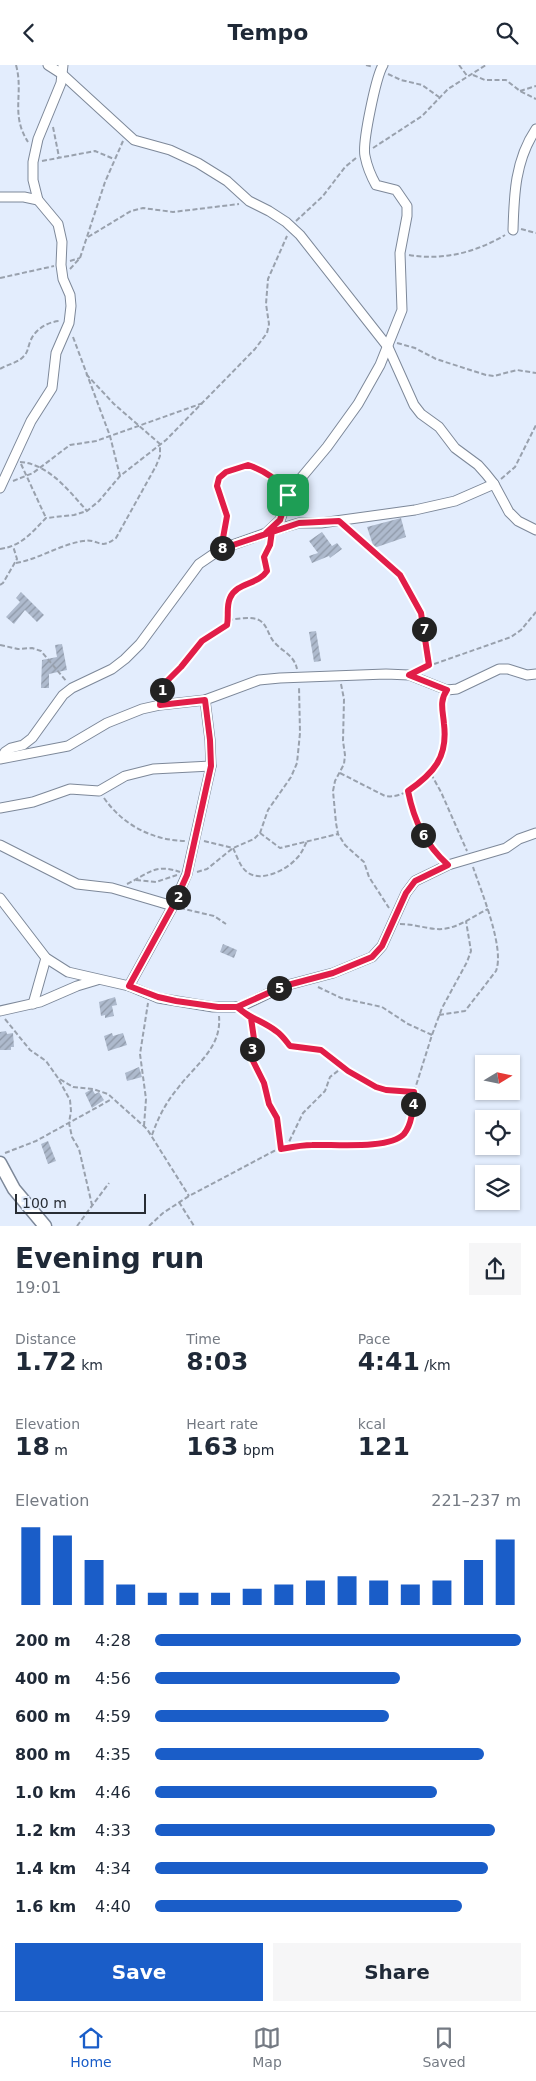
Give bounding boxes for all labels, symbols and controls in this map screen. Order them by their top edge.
icon: back [15,19,43,47]
icon: search [493,19,521,47]
text: Tempo [228,20,308,45]
pin [267,474,309,516]
icon: arrive [274,481,302,509]
pin: 8 [210,535,234,561]
text: 8 [218,540,227,556]
pin: 7 [412,617,436,641]
text: 7 [420,621,429,637]
pin: 1 [150,677,174,703]
text: 1 [158,682,167,698]
pin: 6 [410,823,436,847]
text: 6 [419,827,428,843]
pin: 2 [166,885,190,909]
text: 2 [174,889,183,905]
pin: 5 [266,975,292,1001]
text: 5 [275,980,284,996]
pin: 3 [240,1037,264,1061]
text: 3 [248,1041,257,1057]
north arrow [475,1055,520,1100]
map controls [475,1055,520,1210]
pin: 4 [400,1091,426,1117]
text: 4 [409,1096,418,1112]
button: locate [475,1110,520,1155]
button: layers [475,1165,520,1210]
scale bar [15,1191,146,1214]
text: 100 m [22,1195,67,1211]
text: Evening run [15,1242,204,1275]
button: share [469,1243,521,1295]
text: 19:01 [15,1278,61,1297]
text: Distance [15,1331,76,1347]
text: Time [186,1331,221,1347]
text: Pace [358,1331,390,1347]
text: 1.72 [15,1347,77,1376]
text: 8:03 [186,1347,249,1376]
text: 4:41 [358,1347,420,1376]
text: km [77,1357,103,1373]
text: /km [420,1357,451,1373]
text: Elevation [15,1416,80,1432]
text: Heart rate [186,1416,258,1432]
text: kcal [358,1416,386,1432]
text: 18 [15,1432,50,1461]
text: 163 [186,1432,239,1461]
text: 121 [358,1432,410,1461]
text: m [50,1442,68,1458]
text: bpm [239,1442,274,1458]
text: Elevation [15,1491,89,1510]
text: 221–237 m [431,1491,521,1510]
text: 200 m [15,1631,71,1650]
text: 4:28 [95,1631,131,1650]
text: 400 m [15,1669,71,1688]
text: 4:56 [95,1669,131,1688]
text: 600 m [15,1707,71,1726]
text: 4:59 [95,1707,131,1726]
text: 800 m [15,1745,71,1764]
text: 4:35 [95,1745,131,1764]
text: 1.0 km [15,1783,76,1802]
text: 4:46 [95,1783,131,1802]
text: 1.2 km [15,1821,76,1840]
text: 4:33 [95,1821,131,1840]
text: 1.4 km [15,1859,76,1878]
text: 4:34 [95,1859,131,1878]
text: 1.6 km [15,1897,76,1916]
text: 4:40 [95,1897,131,1916]
button: Save [15,1943,263,2001]
button: Share [273,1943,521,2001]
tab: Home [70,2024,112,2070]
tab: Map [252,2024,282,2070]
tab: Saved [422,2024,466,2070]

